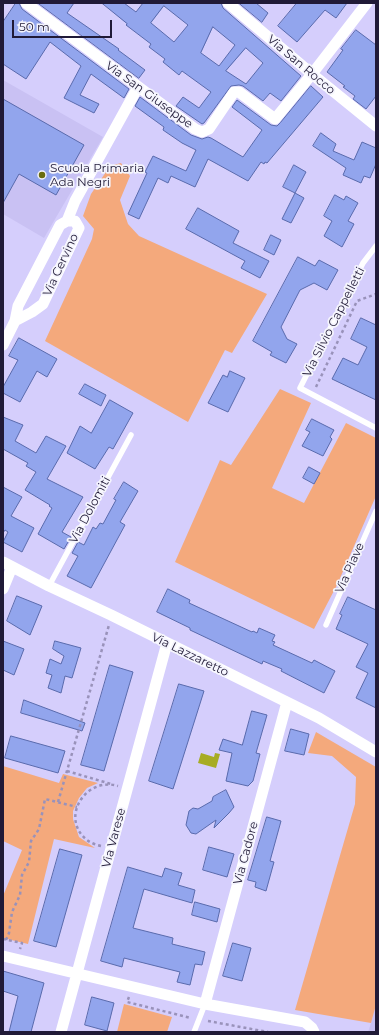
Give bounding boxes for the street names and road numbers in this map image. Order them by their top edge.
street label: Via San Rocco [264,32,338,98]
street label: Via San Giuseppe [102,58,196,132]
street label: Via Cervino [40,231,82,299]
street label: Via Silvio Cappelletti [300,265,368,379]
street label: Via Dolomiti [66,474,114,546]
street label: Via Piave [332,540,368,596]
street label: Via Lazzaretto [149,630,231,680]
street label: Via Varese [99,806,129,870]
street label: Via Cadore [231,820,261,886]

